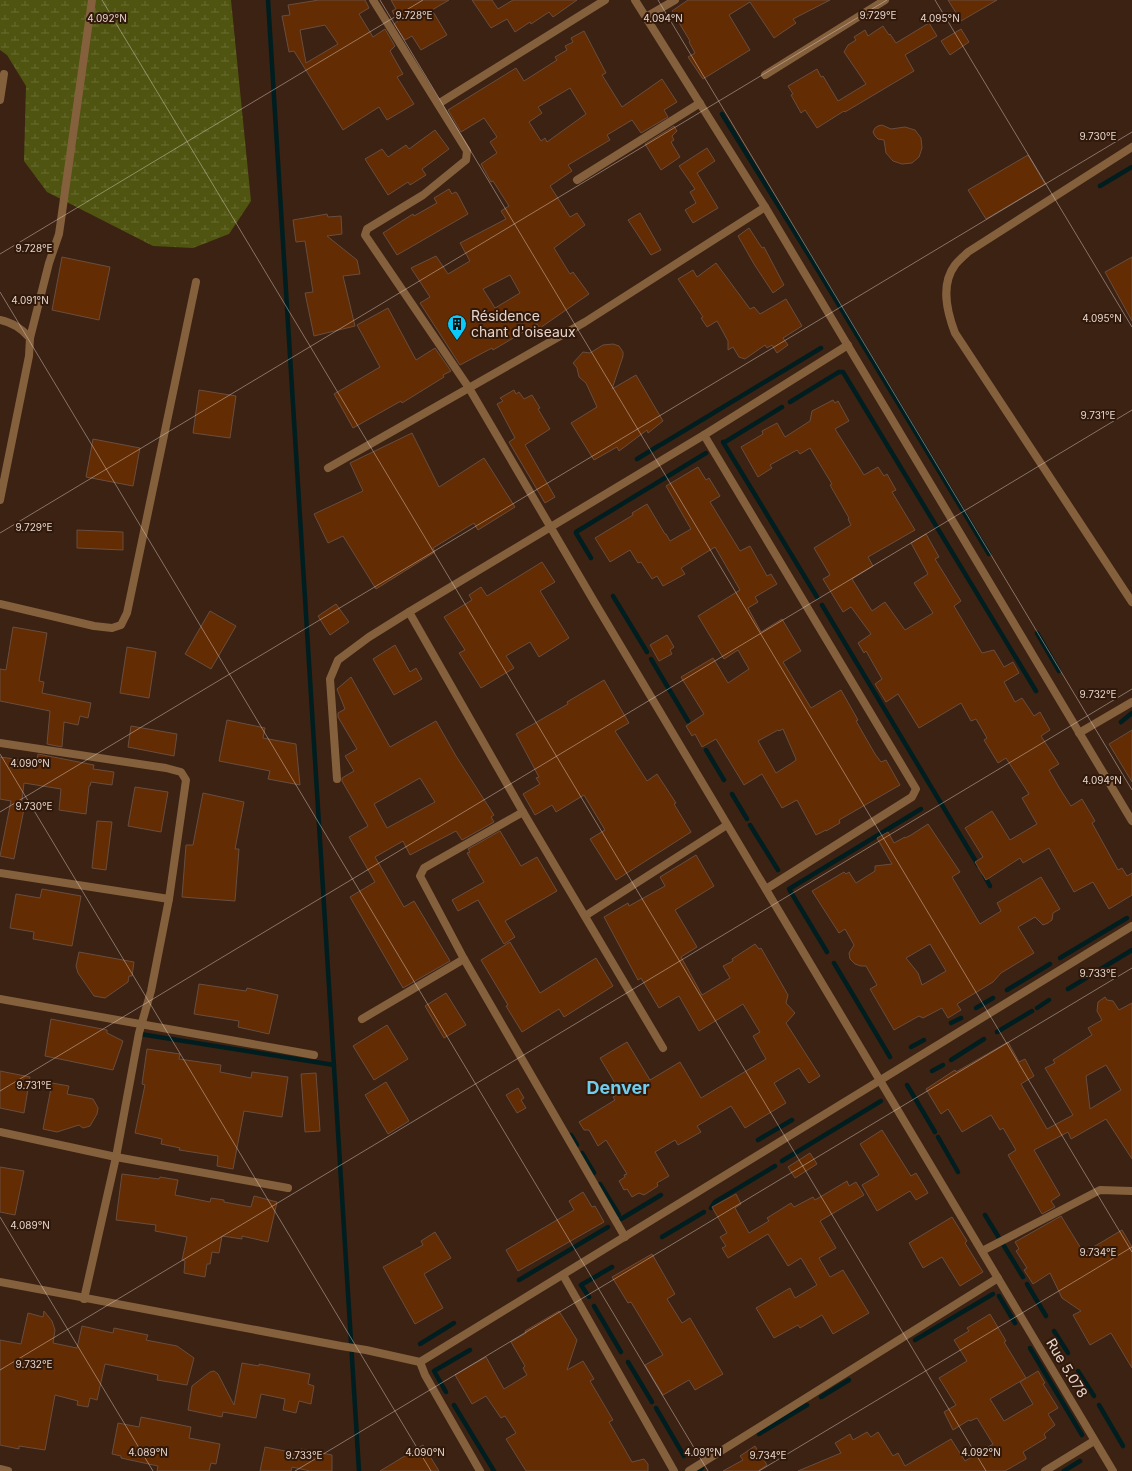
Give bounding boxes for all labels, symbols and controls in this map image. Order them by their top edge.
text: 9.728°E [395,9,433,21]
text: 9.729°E [859,9,897,21]
text: 4.092°N [87,12,127,24]
text: 4.094°N [643,12,683,24]
text: 4.095°N [920,12,960,24]
text: 9.730°E [1079,130,1117,142]
text: 9.728°E [15,242,53,254]
text: 4.091°N [11,294,49,306]
place label: Résidence chant d'oiseaux [471,307,576,340]
text: 4.095°N [1082,312,1122,324]
building icon: Résidence chant d'oiseaux [446,313,468,341]
text: 9.731°E [1081,409,1116,421]
text: 9.729°E [15,521,53,533]
text: 9.732°E [1079,688,1117,700]
text: 4.090°N [10,757,50,769]
text: 4.094°N [1082,774,1122,786]
text: 9.730°E [15,800,53,812]
text: 9.733°E [1080,967,1116,979]
district label: Denver [586,1077,650,1098]
text: 9.731°E [17,1079,52,1091]
text: 4.089°N [10,1219,50,1231]
text: 9.734°E [1079,1246,1117,1258]
street label: Rue 5.078 [1043,1335,1092,1400]
text: 9.732°E [15,1358,53,1370]
text: 4.089°N [128,1446,168,1458]
text: 4.090°N [405,1446,445,1458]
text: 4.091°N [684,1446,722,1458]
text: 4.092°N [961,1446,1001,1458]
text: 9.733°E [286,1449,322,1461]
text: 9.734°E [749,1449,787,1461]

